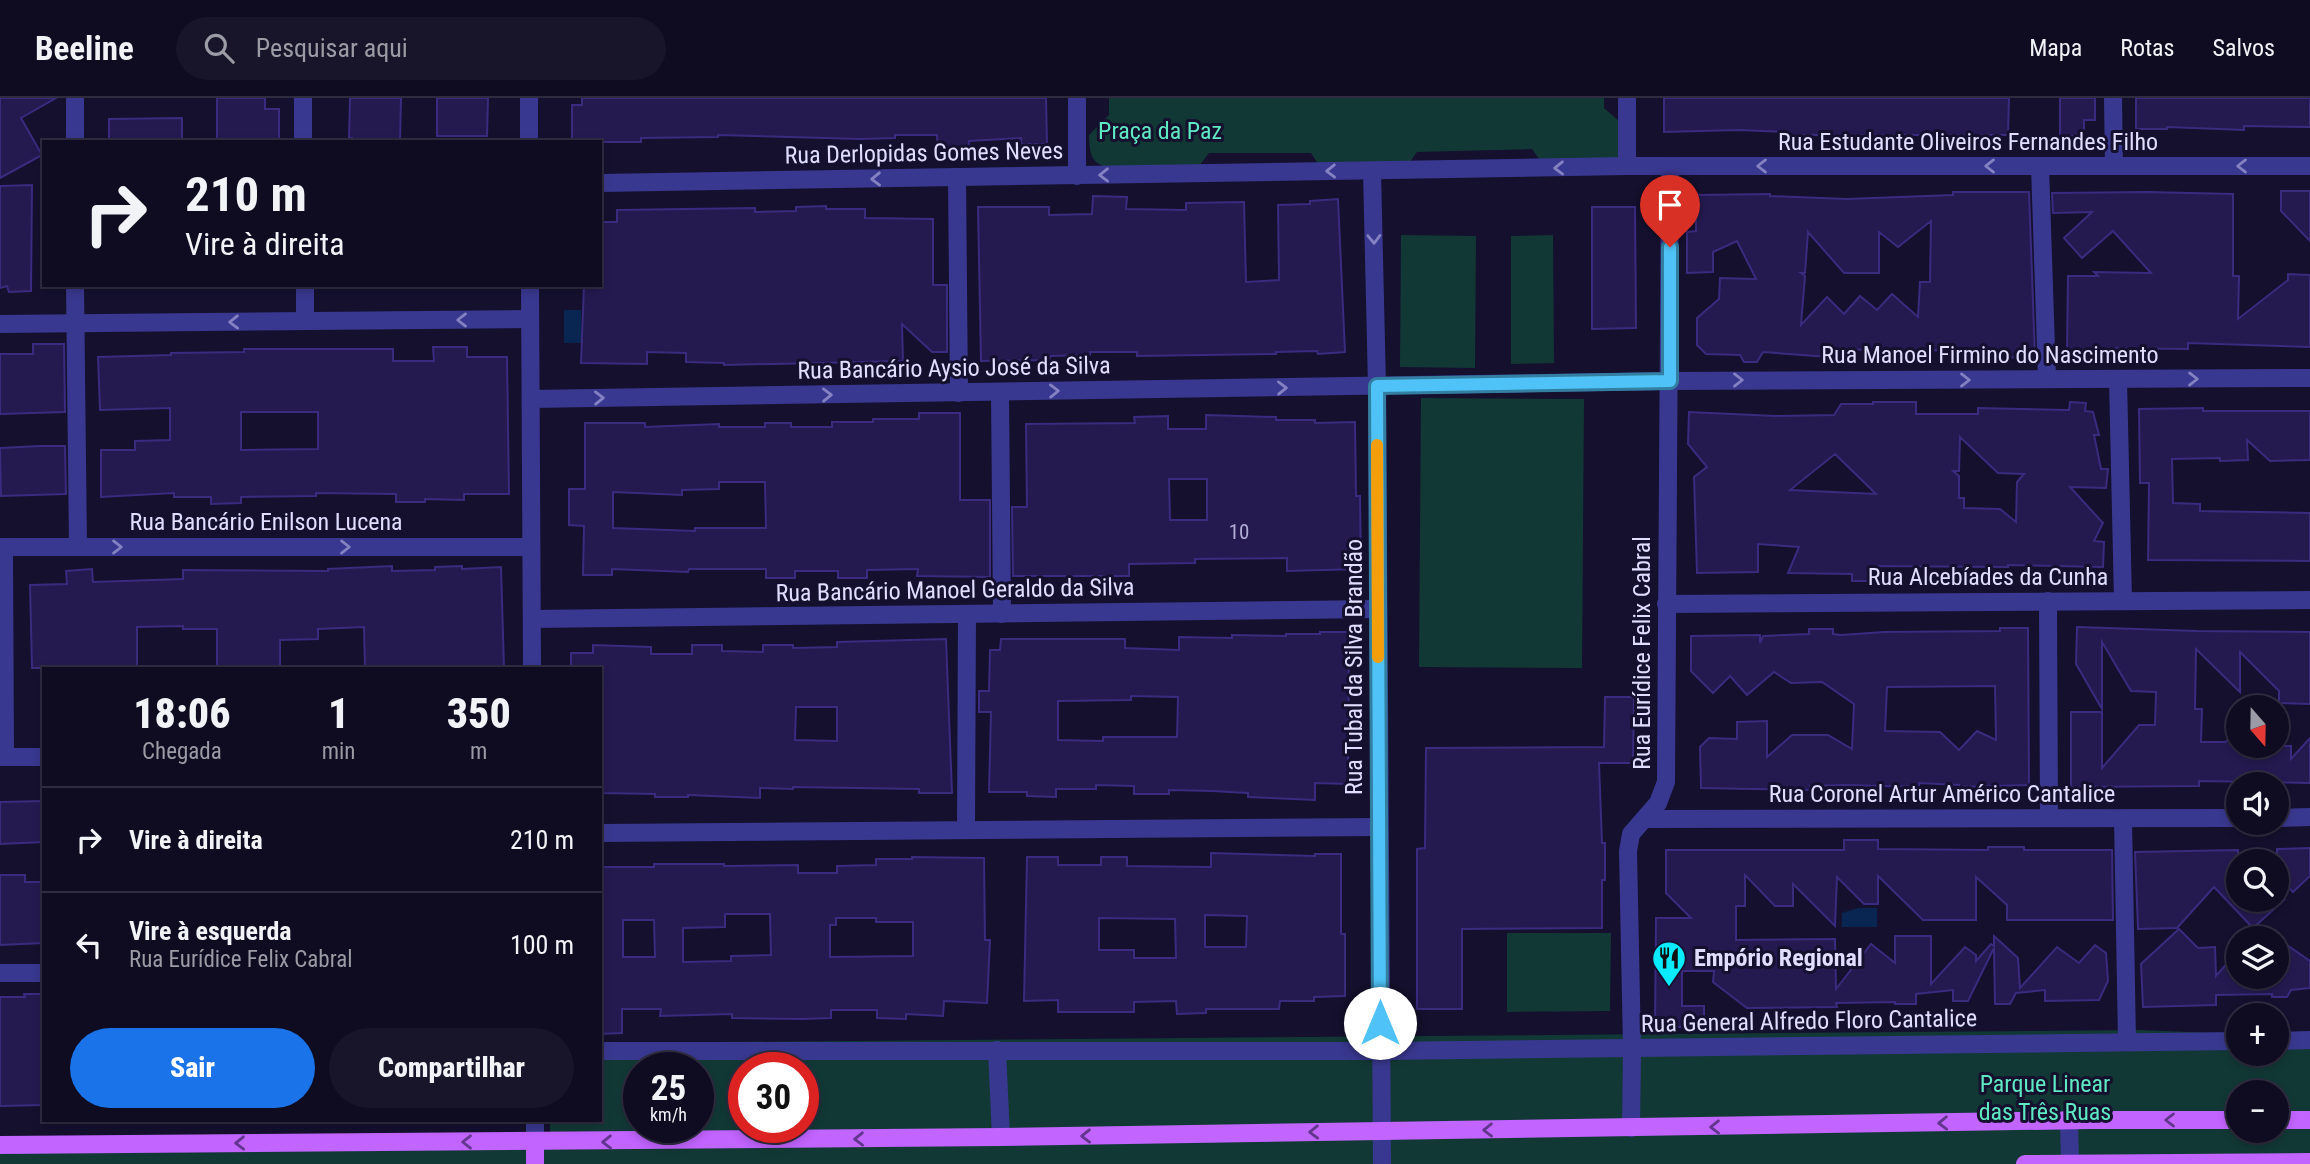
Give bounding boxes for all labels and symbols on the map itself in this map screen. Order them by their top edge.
park label: Praça da Paz [1098,117,1222,145]
street label: Rua Estudante Oliveiros Fernandes Filho [1778,128,2158,156]
street label: Rua Derlopidas Gomes Neves [784,137,1064,169]
one-way arrow [1757,158,1767,174]
one-way arrow [1984,158,1995,174]
one-way arrow [2236,158,2247,174]
one-way arrow [1553,160,1564,175]
one-way arrow [1326,164,1337,179]
one-way arrow [1098,167,1109,183]
one-way arrow [871,171,882,186]
pin [1640,175,1700,247]
one-way arrow [1366,234,1382,245]
one-way arrow [456,312,466,328]
one-way arrow [228,314,239,330]
street label: Rua Manoel Firmino do Nascimento [1821,341,2159,369]
street label: Rua Bancário Aysio José da Silva [797,351,1111,385]
one-way arrow [2188,371,2199,387]
one-way arrow [1961,372,1971,388]
one-way arrow [1733,373,1744,388]
one-way arrow [1276,380,1287,395]
one-way arrow [1049,383,1060,399]
one-way arrow [821,387,832,402]
one-way arrow [594,391,605,406]
street label: Rua Bancário Enilson Lucena [129,508,403,536]
house number: 10 [1229,520,1249,544]
street label: Rua Eurídice Felix Cabral [1628,536,1656,770]
one-way arrow [112,539,123,555]
one-way arrow [340,539,350,555]
street label: Rua Tubal da Silva Brandão [1340,539,1368,795]
street label: Rua Alcebíades da Cunha [1868,563,2108,591]
street label: Rua Bancário Manoel Geraldo da Silva [775,573,1135,607]
north arrow [2226,695,2289,758]
street label: Rua Coronel Artur Américo Cantalice [1769,780,2115,808]
restaurant icon: Empório Regional [1650,939,1688,988]
place label: Empório Regional [1694,944,1863,972]
position arrow [1343,986,1417,1060]
street label: Rua General Alfredo Floro Cantalice [1641,1004,1977,1038]
speed limit sign: 30 [728,1052,819,1143]
park label: Parque Linear das Três Ruas [1979,1070,2111,1126]
one-way arrow [2164,1112,2175,1128]
one-way arrow [1937,1115,1947,1131]
one-way arrow [1709,1119,1720,1135]
one-way arrow [1482,1122,1492,1138]
one-way arrow [1308,1124,1319,1140]
one-way arrow [1081,1128,1091,1144]
one-way arrow [853,1131,864,1147]
one-way arrow [461,1134,472,1150]
one-way arrow [601,1134,612,1149]
one-way arrow [234,1136,245,1151]

